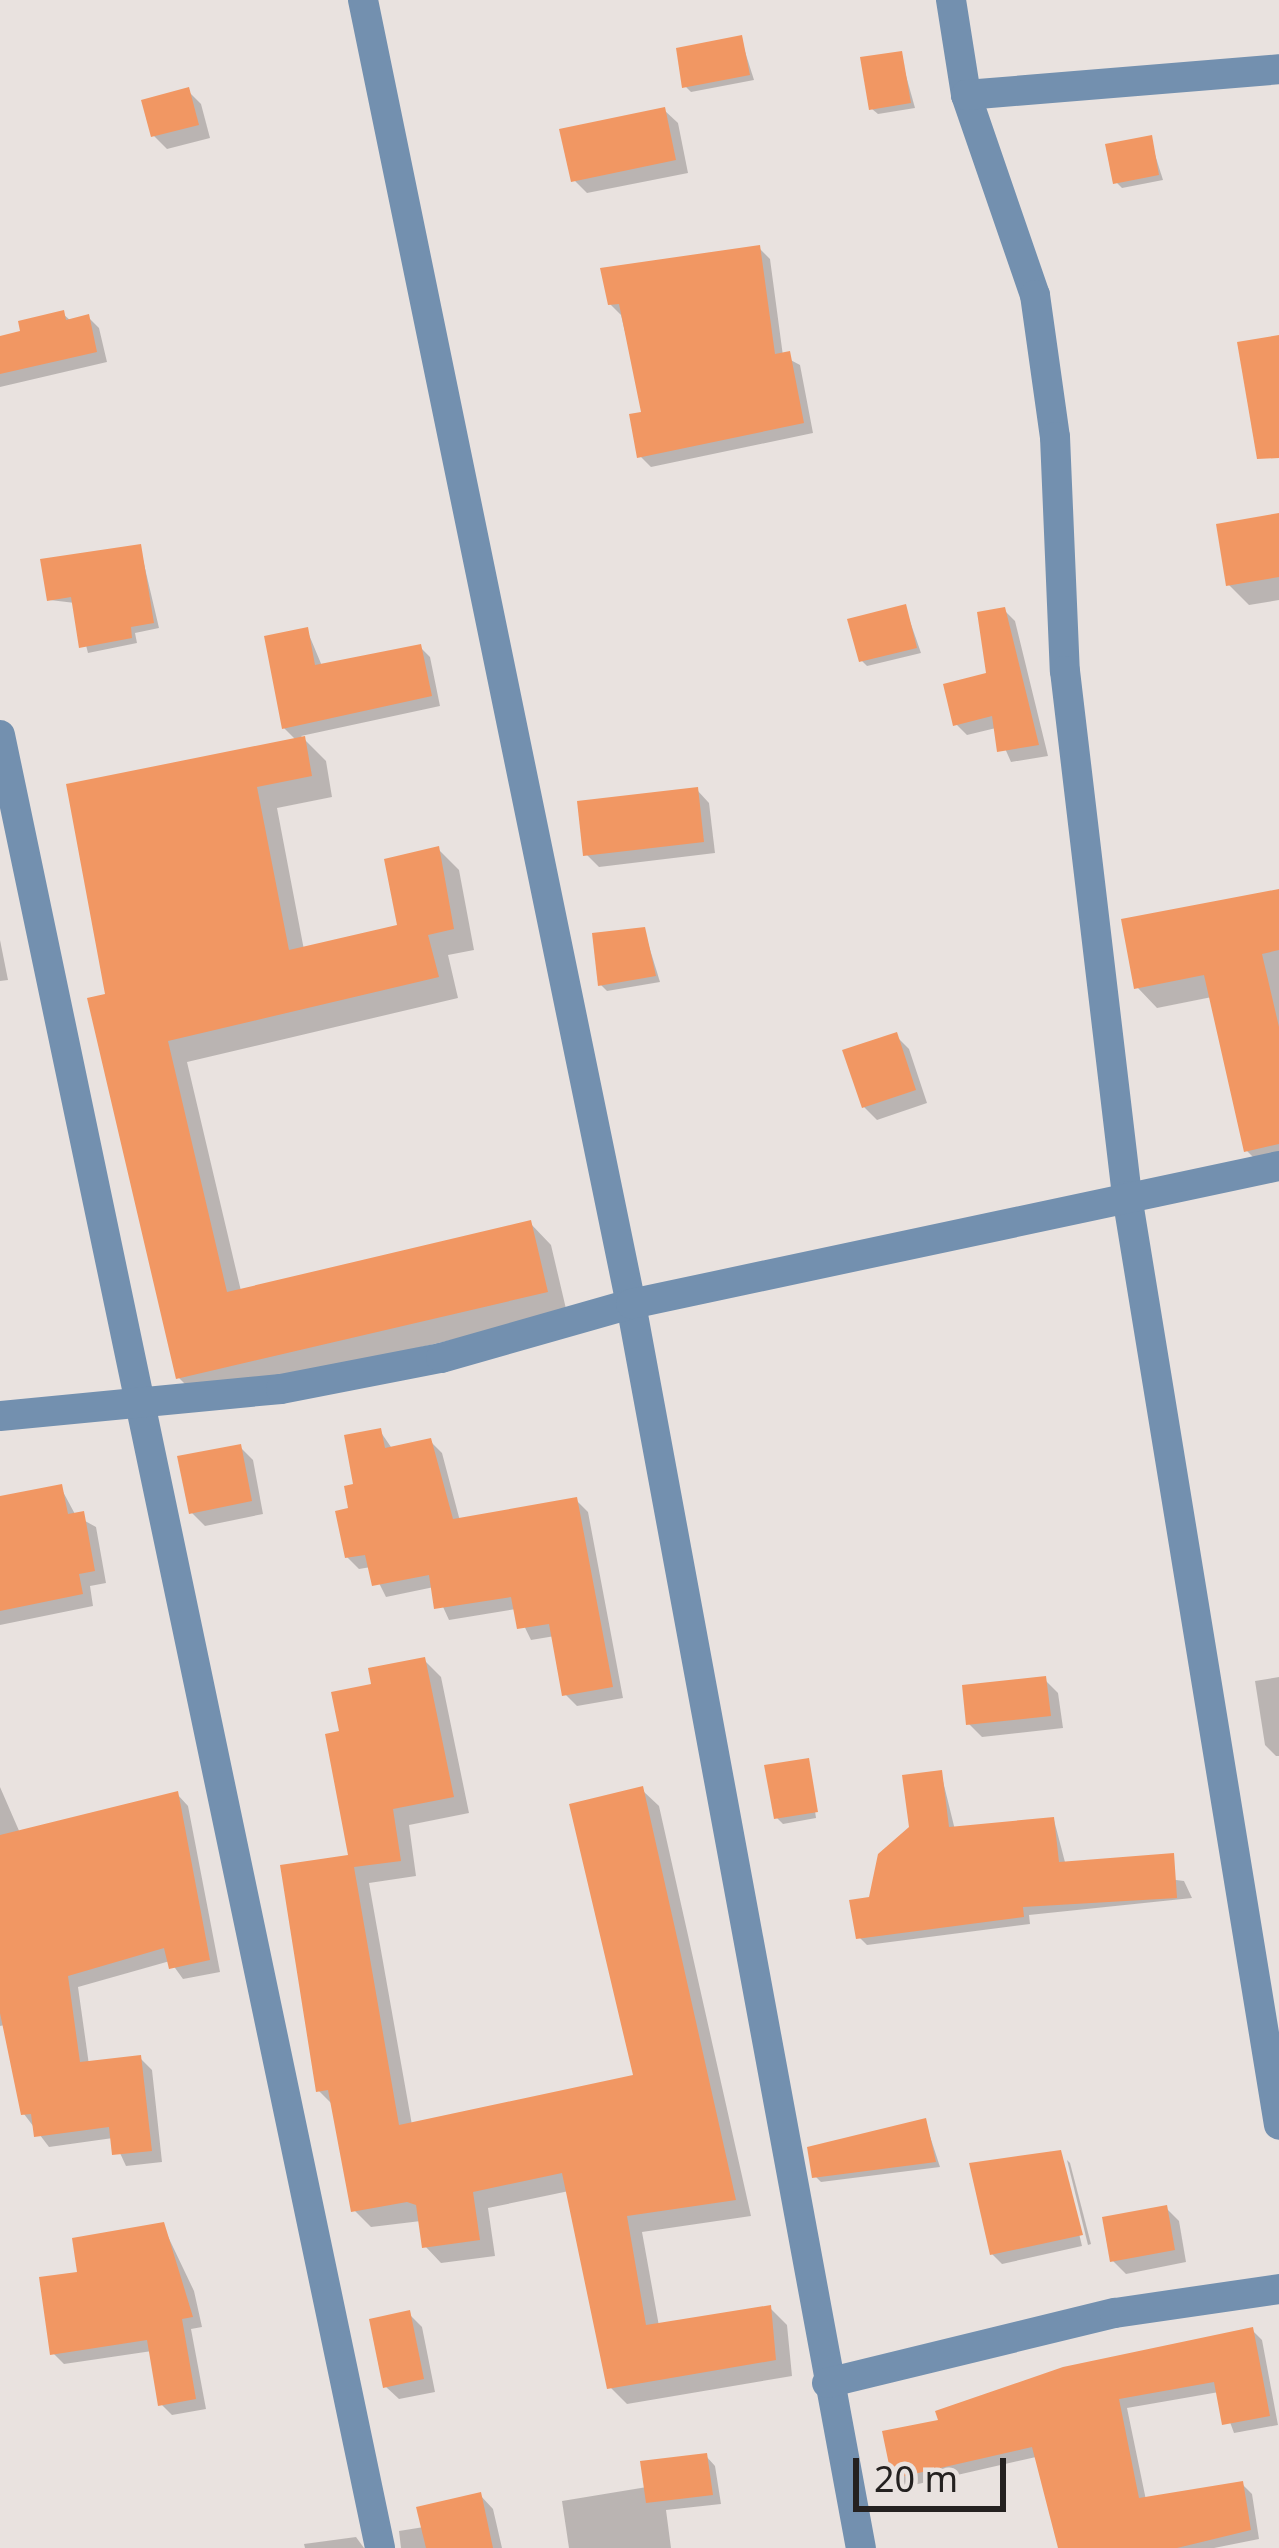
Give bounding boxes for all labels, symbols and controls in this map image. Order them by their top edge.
scale bar [859,2434,1012,2508]
text: 20 m [874,2454,958,2503]

